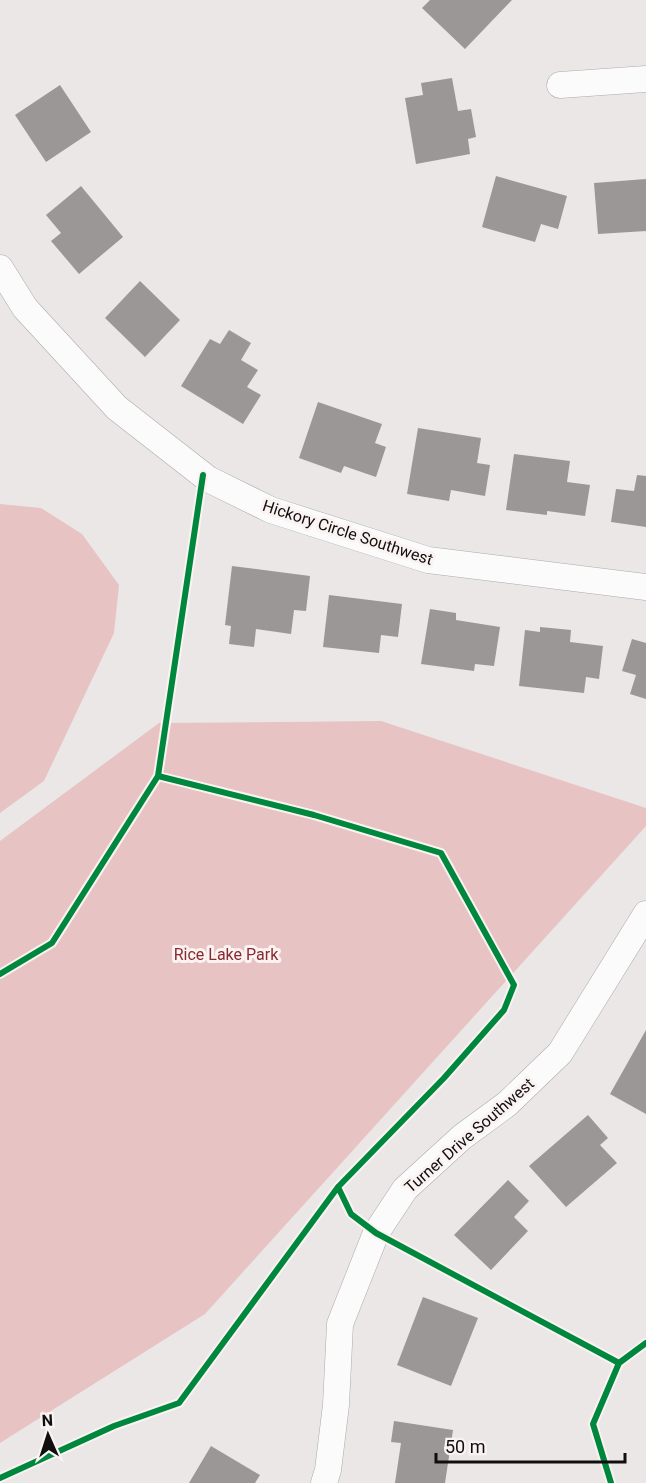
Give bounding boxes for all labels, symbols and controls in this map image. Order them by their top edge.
street label: Hickory Circle Southwest [260,496,435,569]
park label: Rice Lake Park [174,945,279,964]
street label: Turner Drive Southwest [401,1074,538,1197]
north arrow [18,1405,78,1465]
text: N [41,1411,53,1430]
scale bar [436,1426,625,1464]
text: 50 m [445,1436,485,1457]

